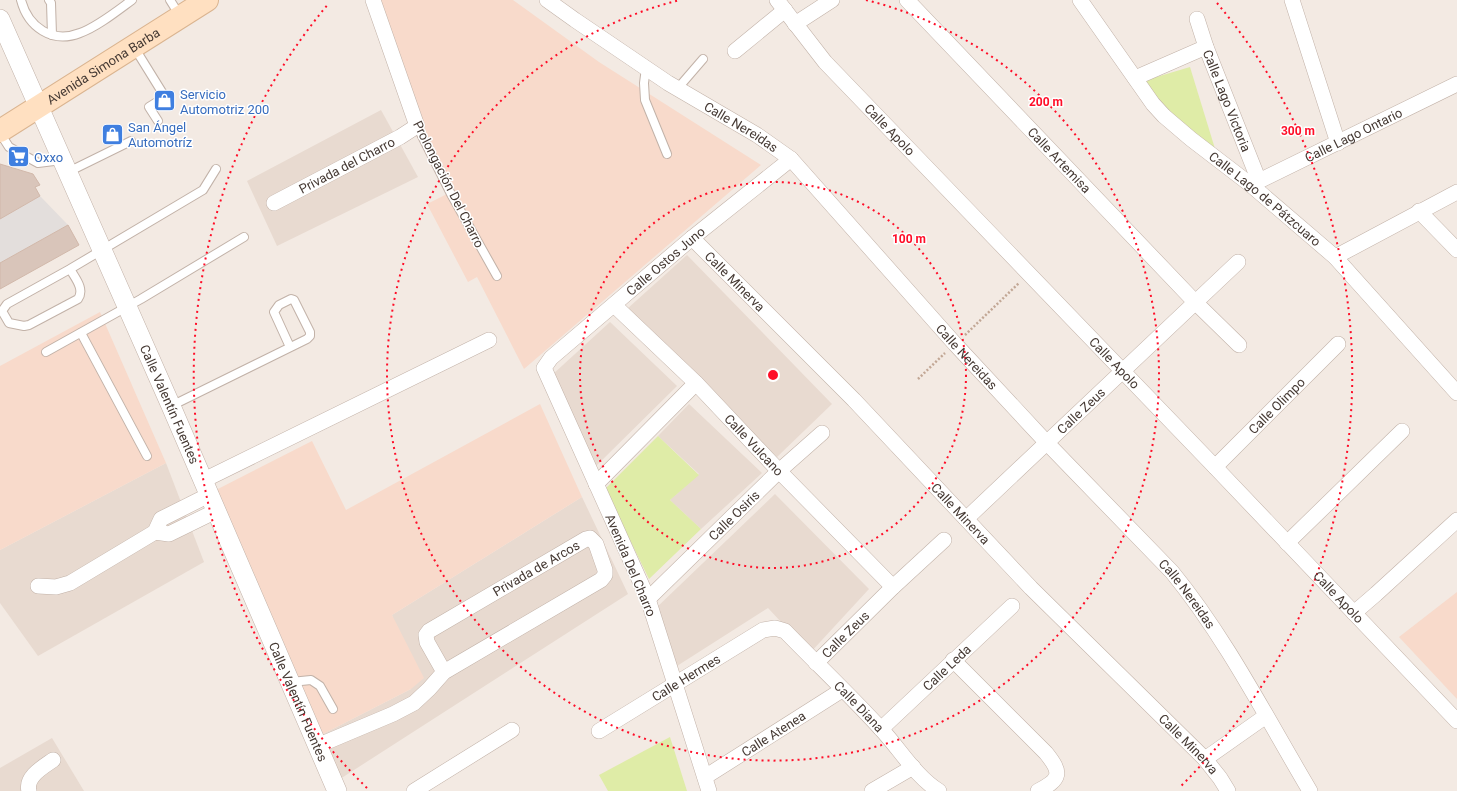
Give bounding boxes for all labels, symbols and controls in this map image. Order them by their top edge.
street label: Avenida Simona Barba [44,25,163,107]
street label: Calle Lago Victoria [1200,47,1254,154]
place label: Servicio Automotriz 200 [180,87,269,117]
shop icon: Servicio Automotriz 200 [152,88,178,114]
text: 200 m [1029,95,1063,109]
street label: Calle Nereidas [701,99,781,156]
street label: Calle Apolo [861,101,918,159]
street label: Calle Lago Ontario [1302,105,1405,165]
street label: Prolongación Del Charro [410,118,487,250]
place label: San Ángel Automotríz [128,120,193,150]
shop icon: San Ángel Automotríz [100,121,126,147]
street label: Calle Artemisa [1024,124,1094,196]
text: 300 m [1281,124,1315,138]
street label: Privada del Charro [296,134,397,197]
supermarket icon: Oxxo [6,144,32,170]
street label: Calle Lago de Pátzcuaro [1206,149,1324,249]
place label: Oxxo [34,150,63,165]
street label: Calle Ostos Juno [623,224,708,299]
text: 100 m [892,232,926,246]
street label: Calle Minerva [702,248,768,315]
street label: Calle Nereidas [933,321,1001,393]
street label: Calle Apolo [1086,334,1143,392]
street label: Calle Valentín Fuentes [137,342,202,466]
centre of rings [766,368,780,382]
street label: Calle Olimpo [1246,375,1308,437]
street label: Calle Zeus [1054,384,1109,437]
street label: Calle Vulcano [721,411,786,479]
street label: Calle Minerva [928,480,993,548]
street label: Calle Osiris [706,487,763,544]
street label: Avenida Del Charro [602,512,659,619]
street label: Privada de Arcos [490,537,583,599]
street label: Calle Nereidas [1156,556,1218,632]
street label: Calle Apolo [1310,568,1366,626]
street label: Calle Zeus [819,608,873,661]
street label: Calle Valentín Fuentes [266,640,330,764]
street label: Calle Leda [920,642,974,694]
street label: Calle Hermes [649,651,723,705]
street label: Calle Diana [831,678,887,735]
street label: Calle Atenea [739,708,808,760]
street label: Calle Minerva [1156,711,1221,777]

